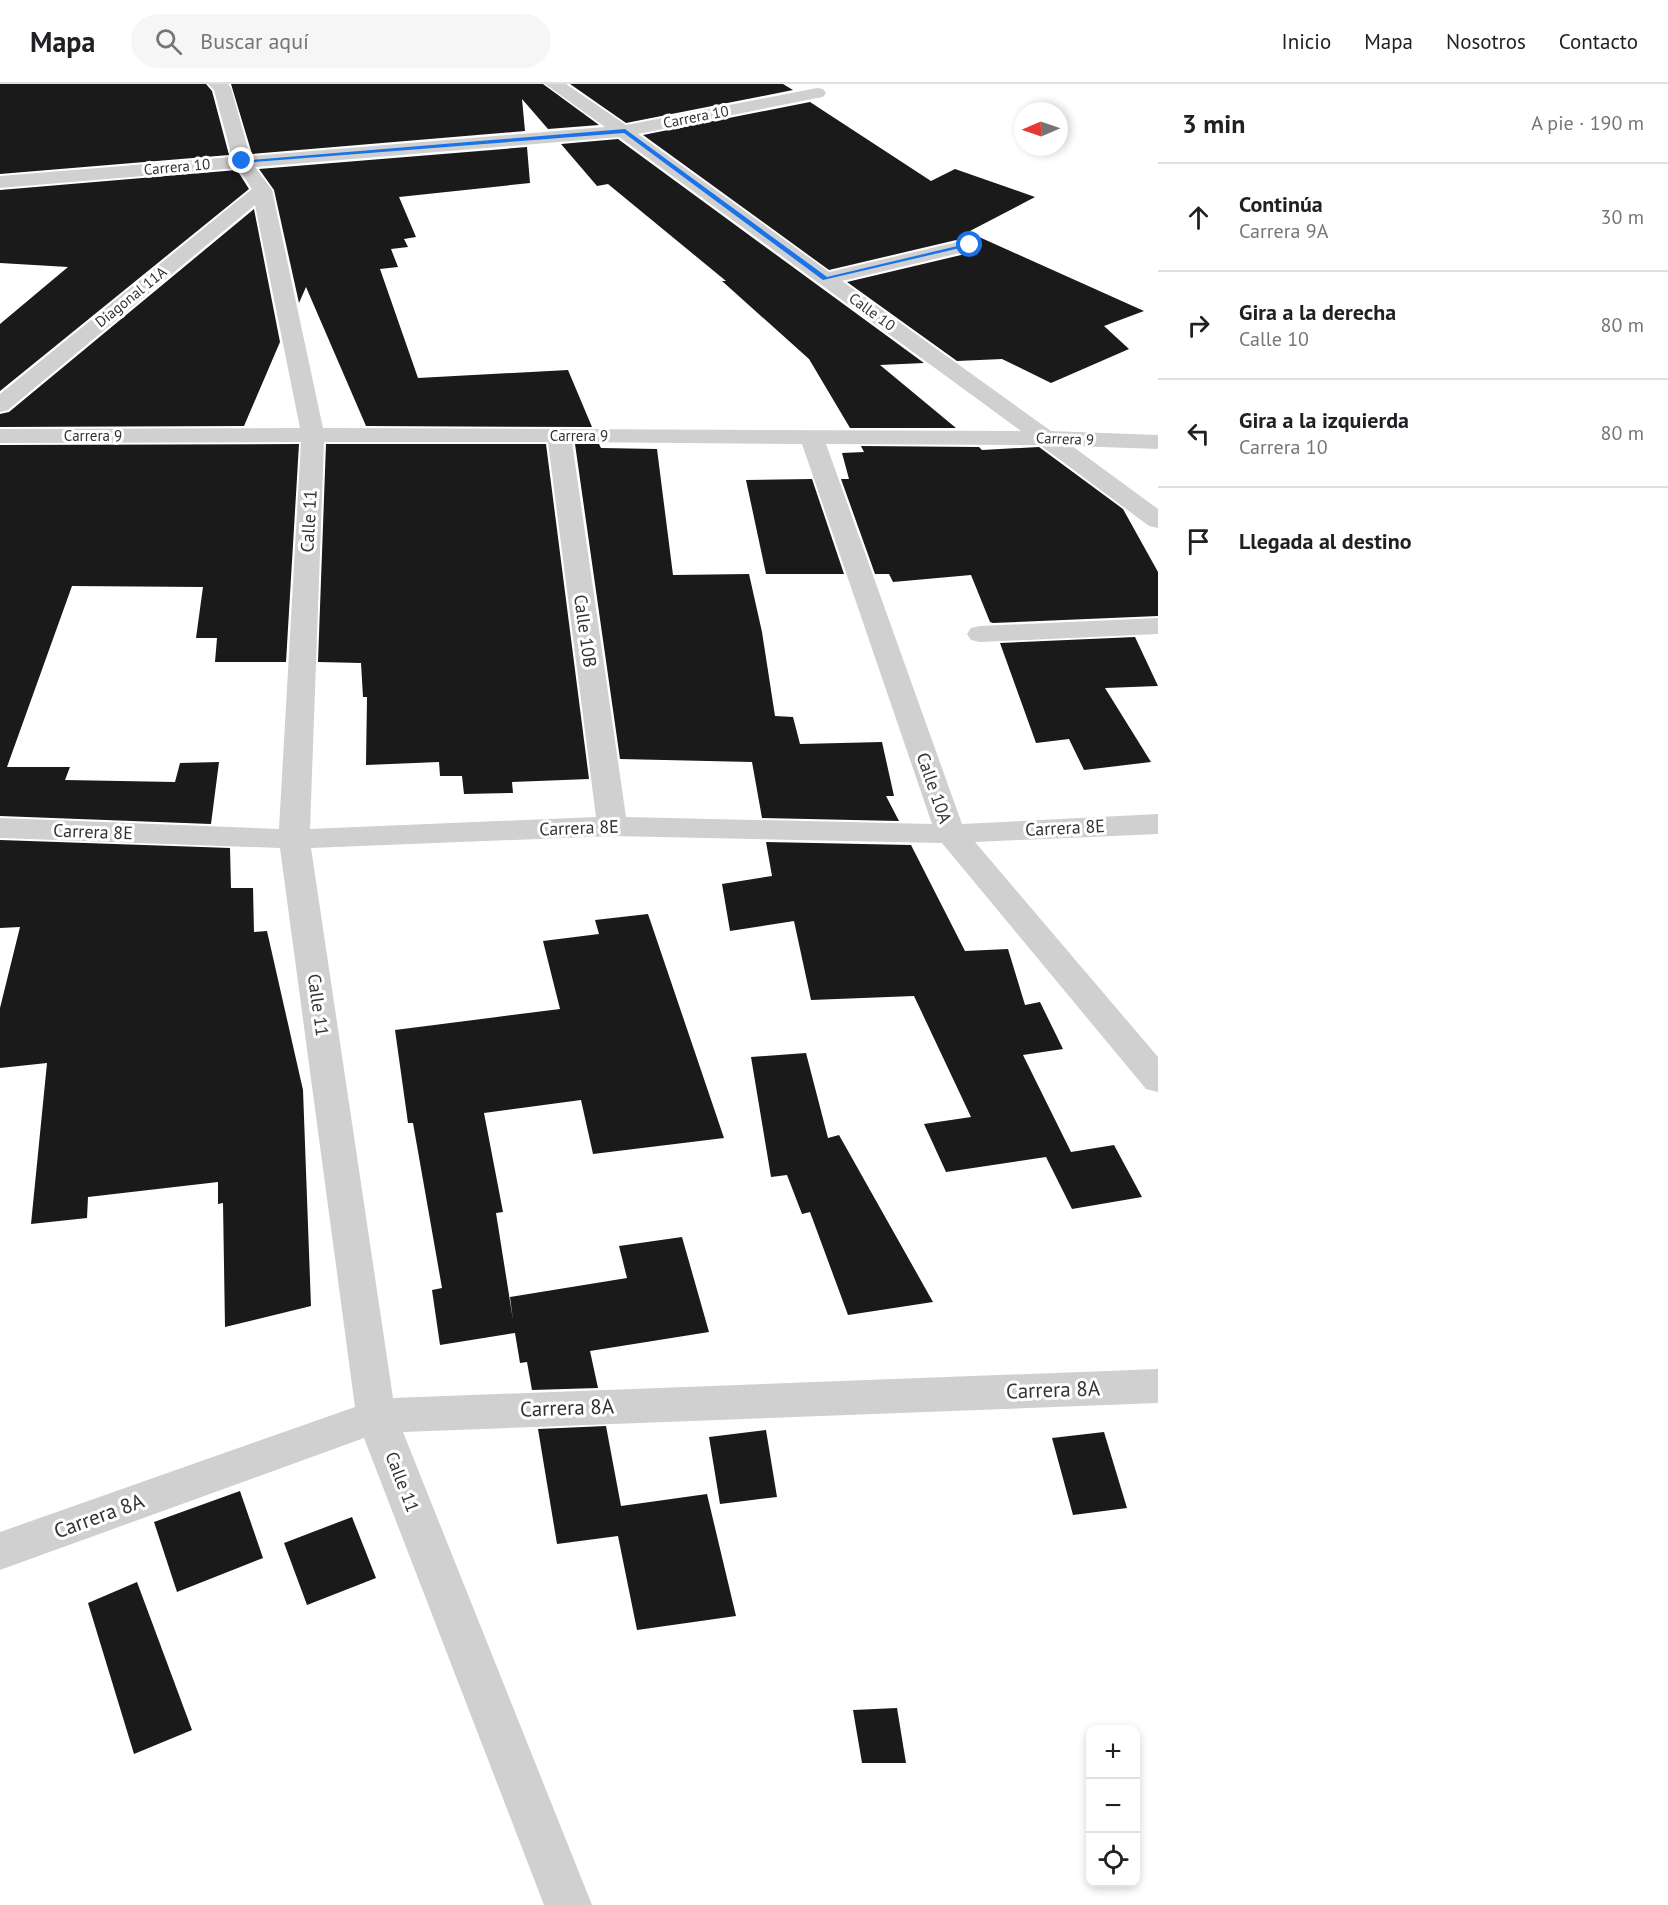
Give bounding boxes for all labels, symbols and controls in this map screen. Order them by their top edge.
search box [131,14,551,68]
text: Mapa [30,23,95,60]
icon: search [152,25,185,58]
text: Buscar aquí [200,27,309,55]
text: Inicio [1282,28,1331,55]
text: Mapa [1364,28,1413,55]
text: Nosotros [1446,28,1526,55]
text: Contacto [1559,28,1638,55]
street label: Carrera 10 [661,101,730,132]
north arrow [1014,102,1068,156]
text: 3 min [1182,107,1245,140]
text: A pie · 190 m [1531,110,1644,136]
route end [228,147,254,173]
street label: Carrera 10 [143,154,211,179]
text: Continúa [1239,190,1323,218]
icon: ahead [1182,201,1215,234]
text: 30 m [1601,204,1644,230]
text: Carrera 9A [1239,218,1328,244]
route start [956,231,982,257]
street label: Diagonal 11A [91,262,170,331]
street label: Calle 10 [845,288,899,335]
text: Gira a la derecha [1239,298,1396,326]
icon: right [1182,309,1215,342]
text: 80 m [1601,312,1644,338]
text: Calle 10 [1239,326,1309,352]
text: Gira a la izquierda [1239,406,1409,434]
icon: left [1182,417,1215,450]
text: 80 m [1601,420,1644,446]
street label: Carrera 9 [64,426,122,445]
street label: Carrera 9 [550,426,608,445]
street label: Carrera 9 [1036,428,1094,449]
text: Carrera 10 [1239,434,1328,460]
street label: Calle 11 [295,489,322,553]
icon: arrive [1182,525,1215,558]
text: Llegada al destino [1239,527,1412,555]
street label: Calle 10B [569,593,602,669]
street label: Calle 10A [912,749,957,827]
street label: Carrera 8E [1025,814,1105,841]
street label: Carrera 8E [539,815,619,840]
street label: Carrera 8E [53,819,133,844]
street label: Calle 11 [303,972,334,1038]
street label: Carrera 8A [1006,1374,1101,1405]
street label: Carrera 8A [520,1392,615,1423]
street label: Calle 11 [380,1448,424,1515]
street label: Carrera 8A [50,1487,148,1544]
map controls [1086,1725,1140,1887]
button: + [1086,1725,1140,1779]
button: − [1086,1779,1140,1833]
button: locate [1086,1833,1140,1887]

